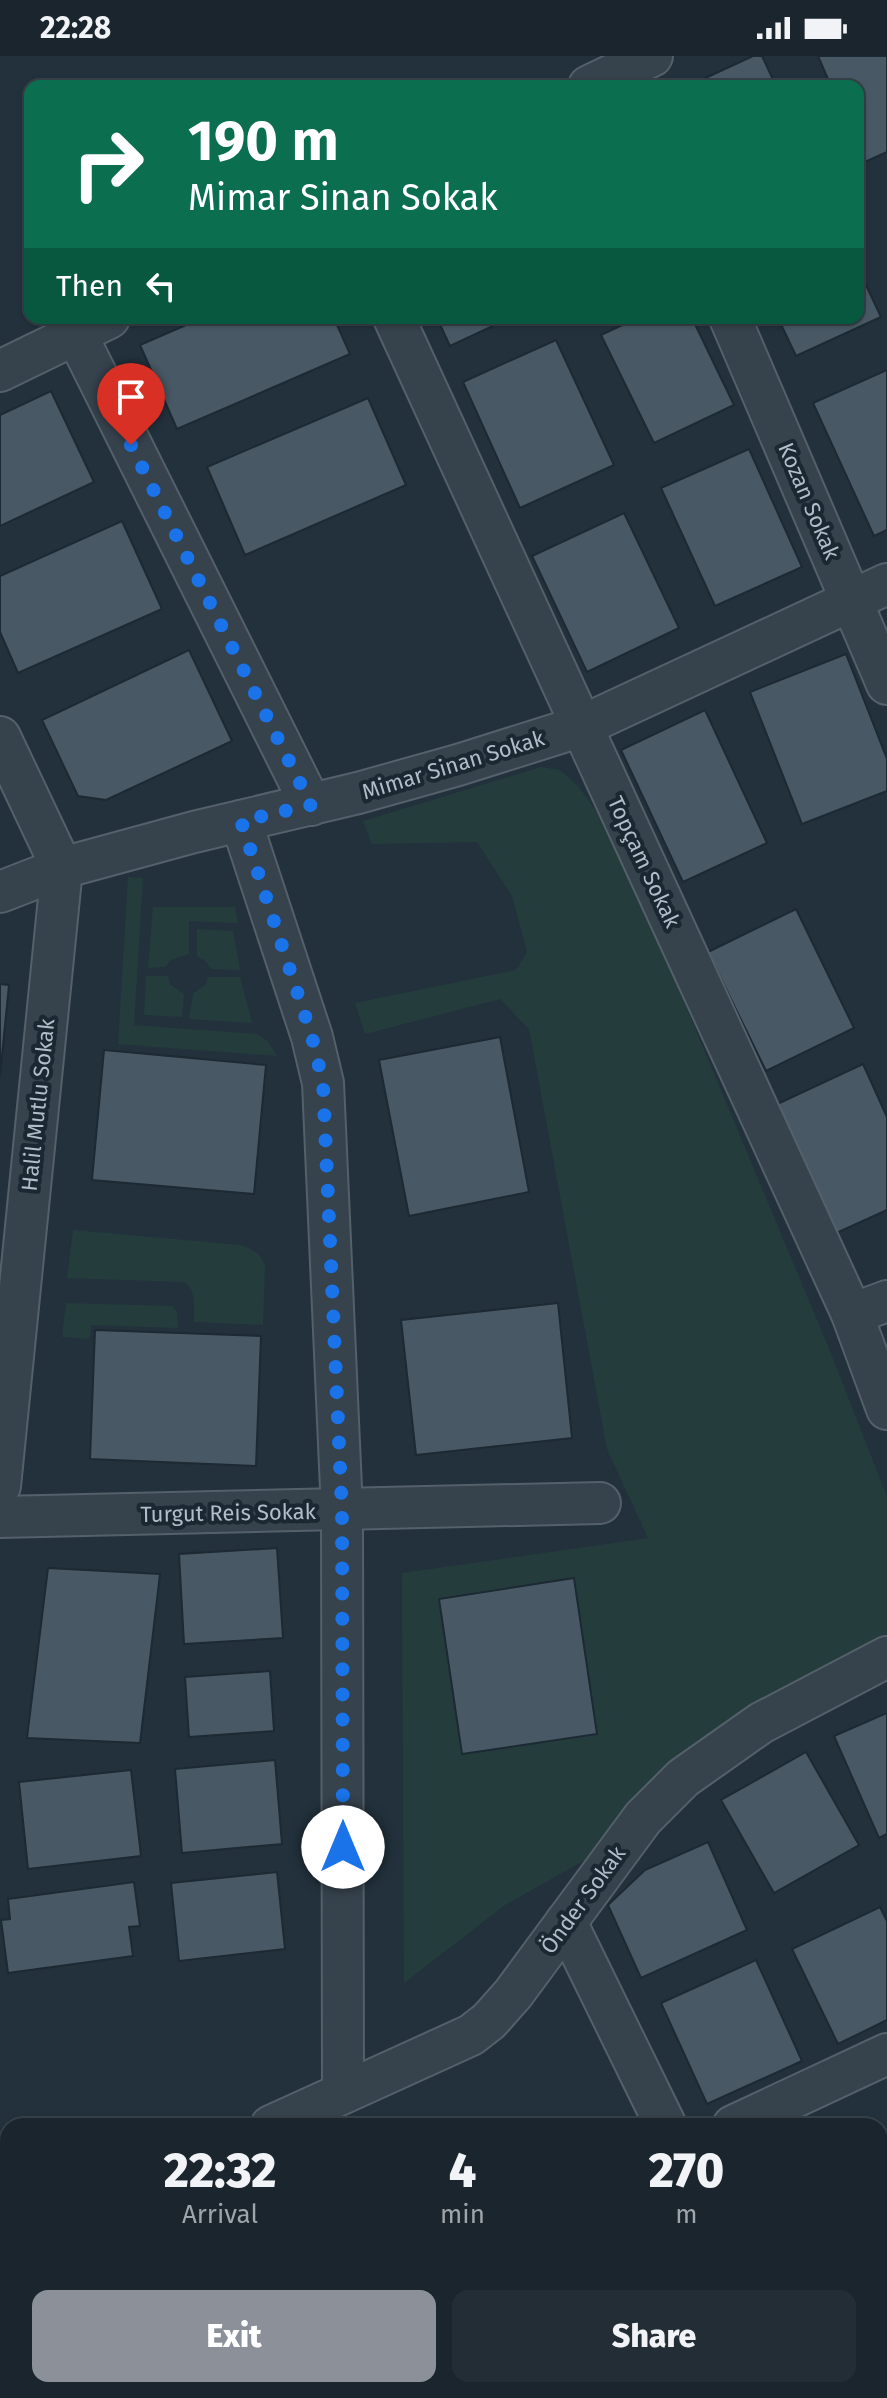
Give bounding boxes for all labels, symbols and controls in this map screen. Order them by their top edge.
text: 22:28 [40,10,111,46]
text: 190 m [188,108,339,175]
icon: right [56,112,160,216]
text: Mimar Sinan Sokak [188,176,498,220]
icon: left [139,264,183,308]
text: Then [56,268,123,304]
pin [97,363,165,445]
icon: arrive [109,375,153,419]
street label: Kozan Sokak [772,439,846,564]
street label: Mimar Sinan Sokak [359,724,548,806]
street label: Topçam Sokak [602,792,687,933]
street label: Halil Mutlu Sokak [16,1017,61,1193]
street label: Turgut Reis Sokak [140,1498,317,1528]
position arrow [301,1805,385,1889]
street label: Önder Sokak [535,1840,632,1959]
text: 22:32 [164,2142,276,2200]
text: 4 [449,2142,476,2200]
text: 270 [649,2142,724,2200]
text: Arrival [182,2199,258,2230]
text: min [440,2199,485,2230]
text: m [675,2199,698,2230]
button: Exit [32,2290,436,2382]
button: Share [452,2290,856,2382]

